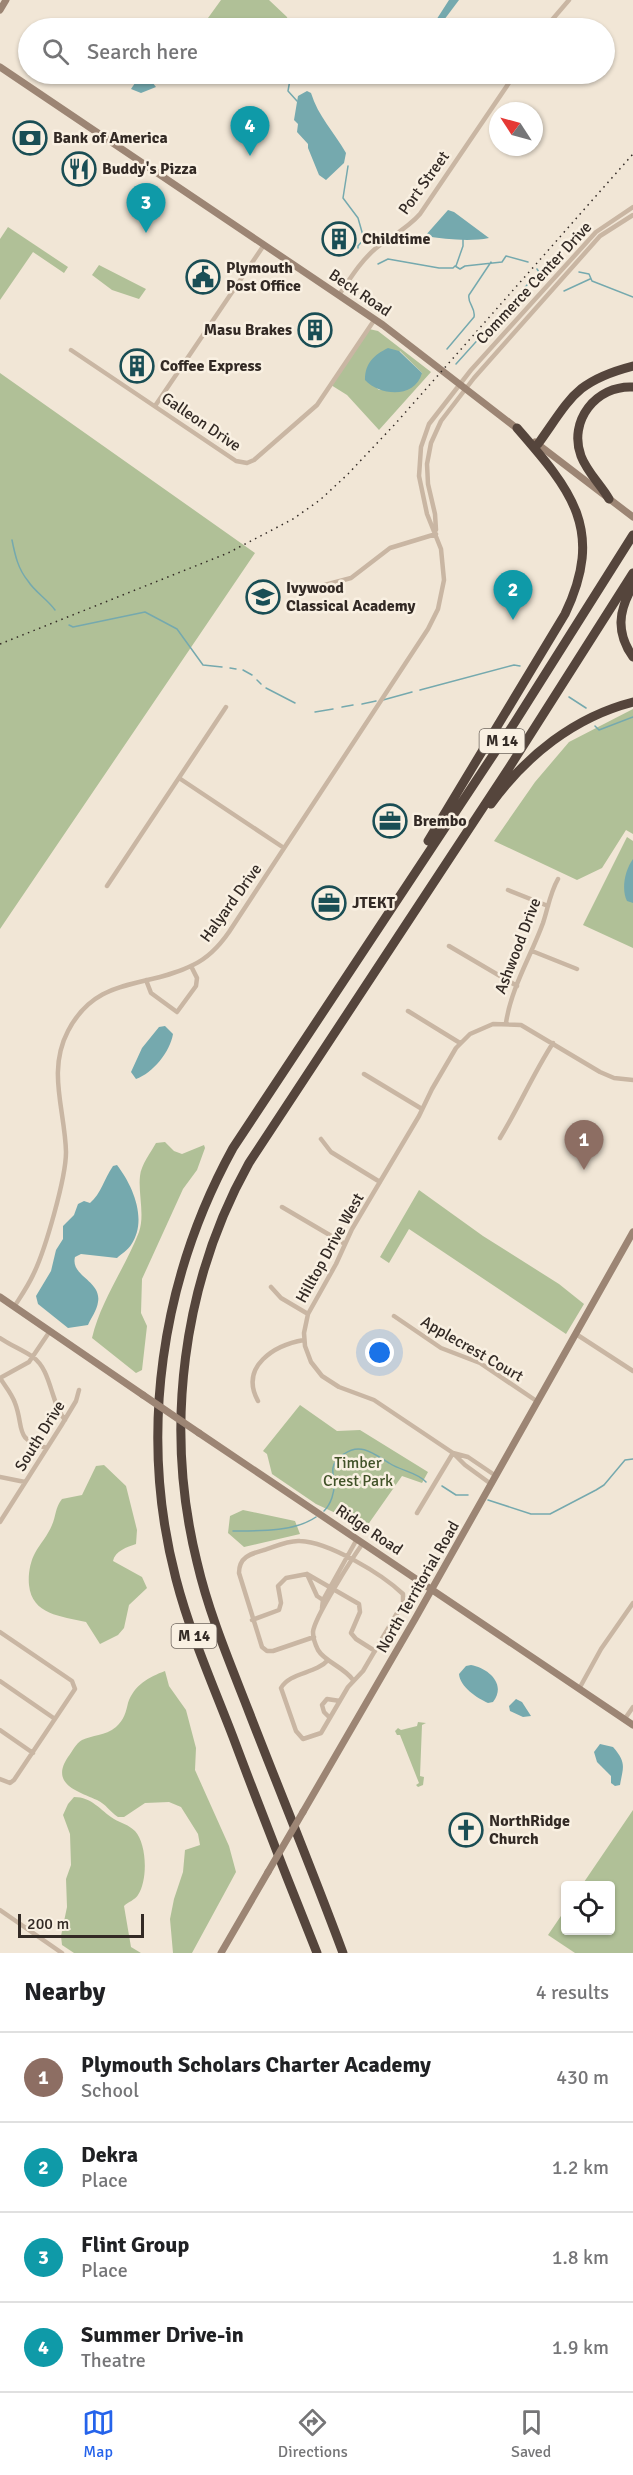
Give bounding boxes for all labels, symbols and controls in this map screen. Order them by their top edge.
search box [18,18,615,84]
icon: search [39,35,72,68]
text: Search here [87,38,198,65]
north arrow [489,102,543,156]
pin: 4 [230,106,270,156]
bank icon: Bank of America [12,120,48,156]
place label: Bank of America [53,128,168,148]
street label: Port Street [394,147,454,219]
restaurant icon: Buddy's Pizza [61,151,97,187]
place label: Buddy's Pizza [102,159,197,179]
pin: 3 [126,184,166,233]
street label: Commerce Center Drive [472,217,596,349]
building icon: Childtime [321,221,357,257]
place label: Childtime [362,229,430,249]
place label: Plymouth Post Office [226,258,301,296]
public building icon: Plymouth Post Office [185,259,221,295]
street label: Beck Road [325,265,395,321]
building icon: Masu Brakes [297,312,333,348]
place label: Masu Brakes [204,320,292,340]
building icon: Coffee Express [119,348,155,384]
place label: Coffee Express [160,356,262,376]
street label: Galleon Drive [157,388,245,456]
pin: 2 [494,570,532,620]
place label: Ivywood Classical Academy [286,578,415,616]
school or university icon: Ivywood Classical Academy [245,579,281,615]
road number: M 14 [480,729,524,753]
office icon: Brembo [372,803,408,839]
place label: Brembo [413,811,467,831]
street label: Halyard Drive [196,860,266,946]
office icon: JTEKT [311,885,347,921]
place label: JTEKT [352,893,396,913]
street label: Ashwood Drive [491,895,545,997]
pin: 1 [564,1120,604,1170]
street label: Hilltop Drive West [291,1189,369,1307]
street label: Applecrest Court [417,1312,527,1387]
your location [365,1338,394,1367]
street label: South Drive [10,1397,70,1475]
park label: Timber Crest Park [323,1453,393,1491]
street label: Ridge Road [332,1500,406,1560]
street label: North Territorial Road [372,1518,464,1656]
road number: M 14 [172,1624,216,1648]
place label: NorthRidge Church [489,1811,570,1849]
church icon: NorthRidge Church [448,1812,484,1848]
map controls [561,1881,615,1935]
button: locate [561,1881,615,1935]
scale bar [18,1911,144,1938]
text: 200 m [27,1914,69,1934]
text: Nearby [24,1976,105,2008]
text: 4 results [536,1980,609,2005]
text: Plymouth Scholars Charter Academy [81,2051,431,2078]
text: 1 [38,2065,49,2090]
text: 430 m [556,2065,609,2090]
text: School [81,2078,139,2103]
text: Dekra [81,2141,138,2168]
text: 2 [38,2155,49,2180]
text: 1.2 km [552,2155,609,2180]
text: Place [81,2168,128,2193]
text: Flint Group [81,2231,189,2258]
text: 3 [38,2245,49,2270]
text: 1.8 km [552,2245,609,2270]
text: Place [81,2258,128,2283]
text: Summer Drive-in [81,2321,244,2348]
text: 4 [38,2335,49,2360]
text: 1.9 km [552,2335,609,2360]
text: Theatre [81,2348,146,2373]
tab: Map [82,2406,115,2462]
tab: Directions [278,2406,348,2462]
tab: Saved [511,2406,551,2462]

